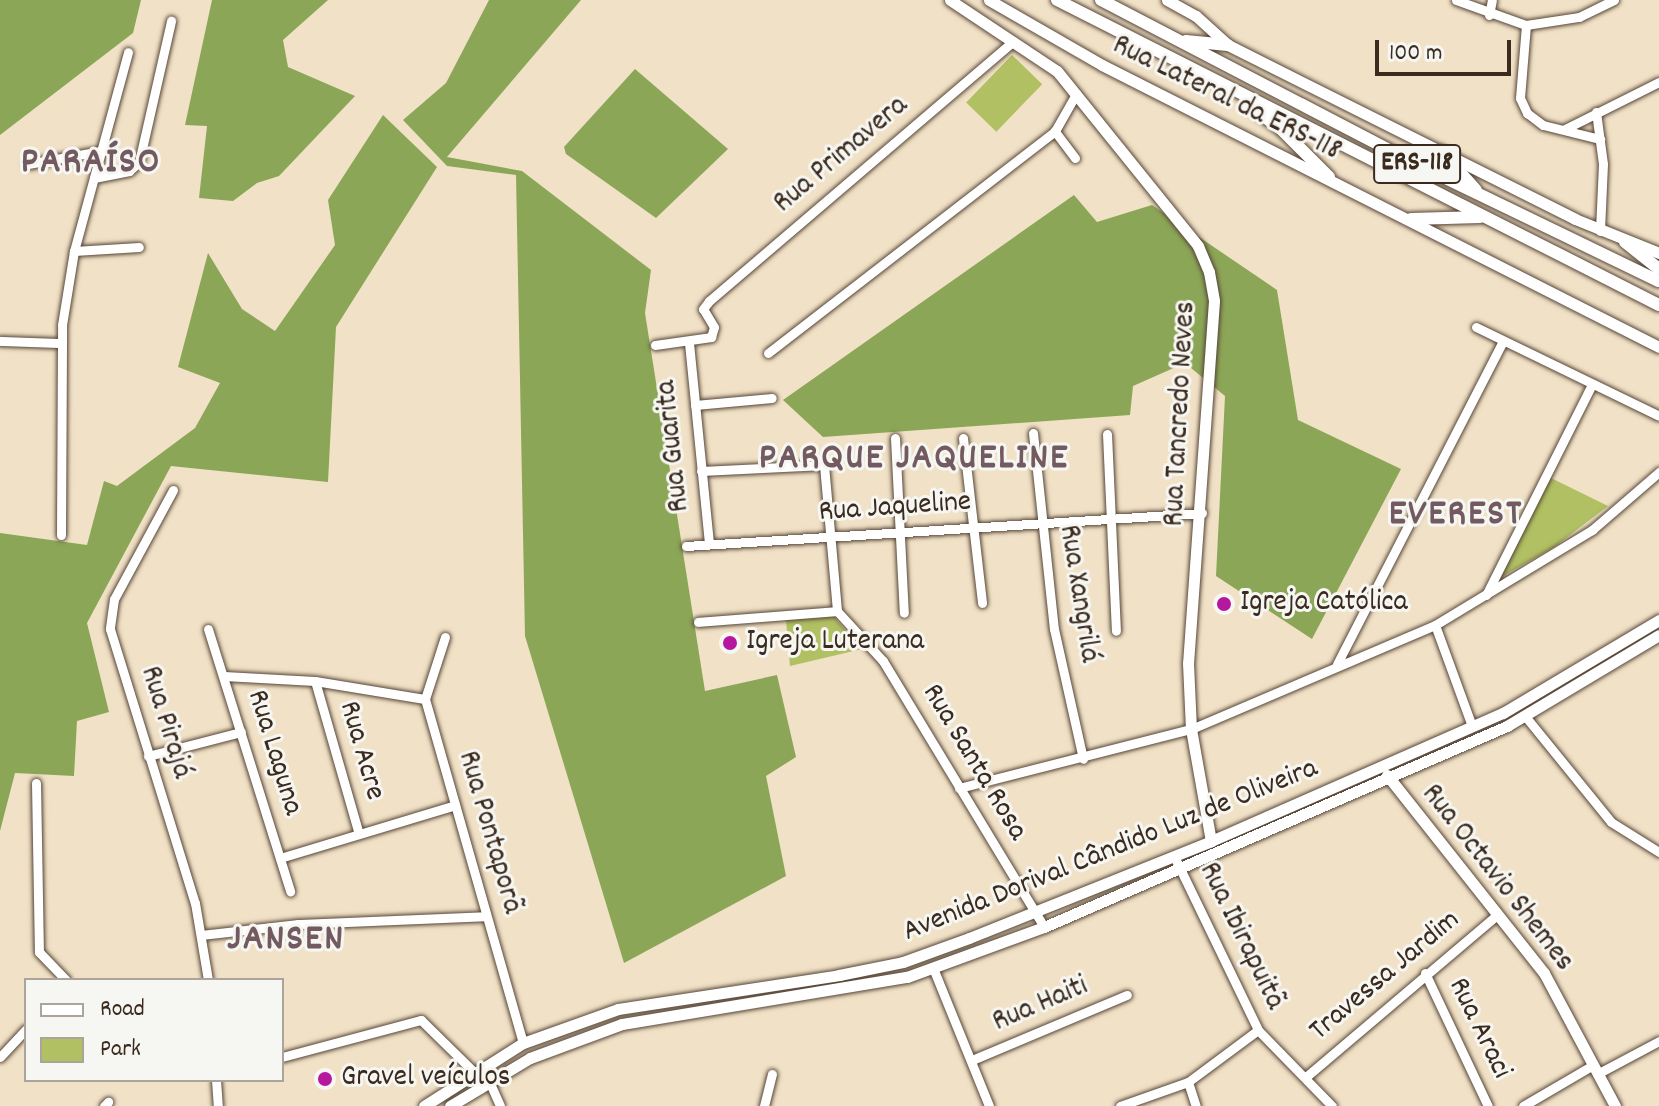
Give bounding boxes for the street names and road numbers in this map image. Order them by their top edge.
street label: Rua Lateral da ERS-118 [1106,29,1346,171]
street label: Rua Primavera [767,89,917,223]
road number: ERS-118 [1373,140,1461,188]
street label: Rua Tancredo Neves [1158,300,1206,528]
street label: Rua Guarita [650,378,700,514]
street label: Rua Jaqueline [818,486,972,532]
street label: Rua Xangrilá [1048,523,1106,665]
street label: Rua Pirajá [130,662,198,784]
street label: Rua Santa Rosa [912,678,1034,848]
street label: Rua Laguna [237,686,309,820]
street label: Rua Acre [329,697,391,805]
street label: Rua Pontaporã [448,747,528,919]
street label: Avenida Dorival Cândido Luz de Oliveira [898,752,1324,952]
street label: Rua Octavio Shemes [1412,778,1580,980]
street label: Rua Ibirapuitã [1189,857,1291,1017]
street label: Travessa Jardim [1303,904,1469,1050]
street label: Rua Haiti [988,970,1094,1042]
street label: Rua Araci [1438,973,1518,1085]

